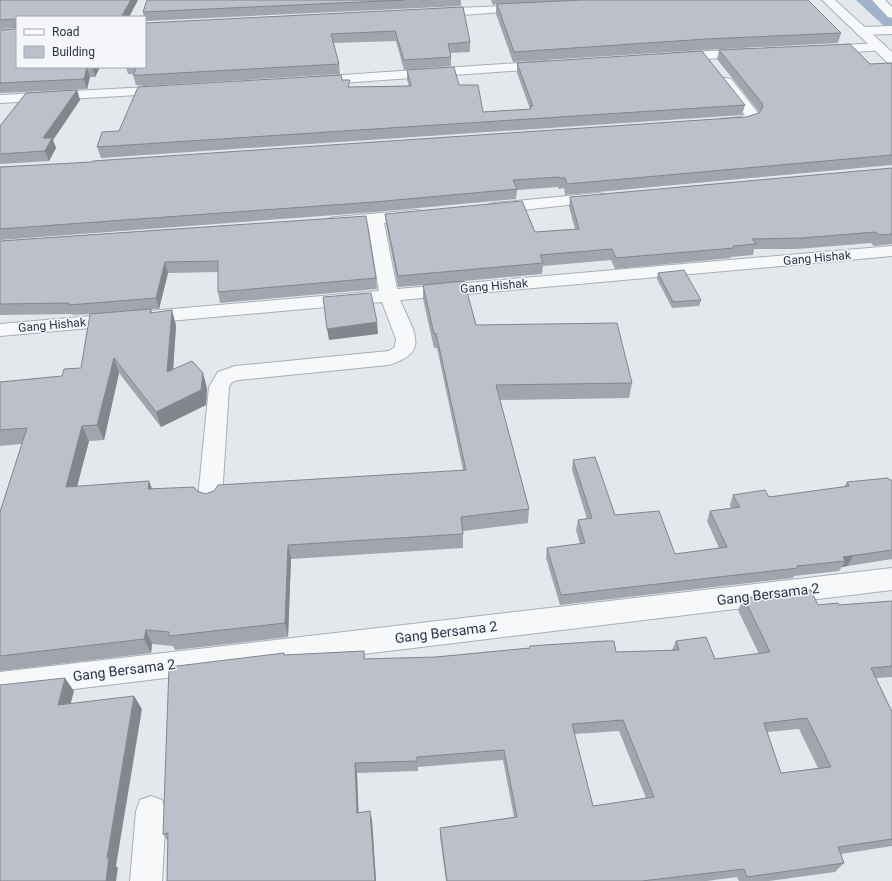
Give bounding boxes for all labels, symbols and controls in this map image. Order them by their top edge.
legend [16,16,146,68]
text: Road [52,25,80,39]
text: Building [52,45,95,59]
street label: Gang Hishak [783,248,852,268]
street label: Gang Hishak [460,276,529,296]
street label: Gang Hishak [18,315,87,335]
street label: Gang Bersama 2 [716,580,820,608]
street label: Gang Bersama 2 [394,618,498,646]
street label: Gang Bersama 2 [72,656,176,684]

